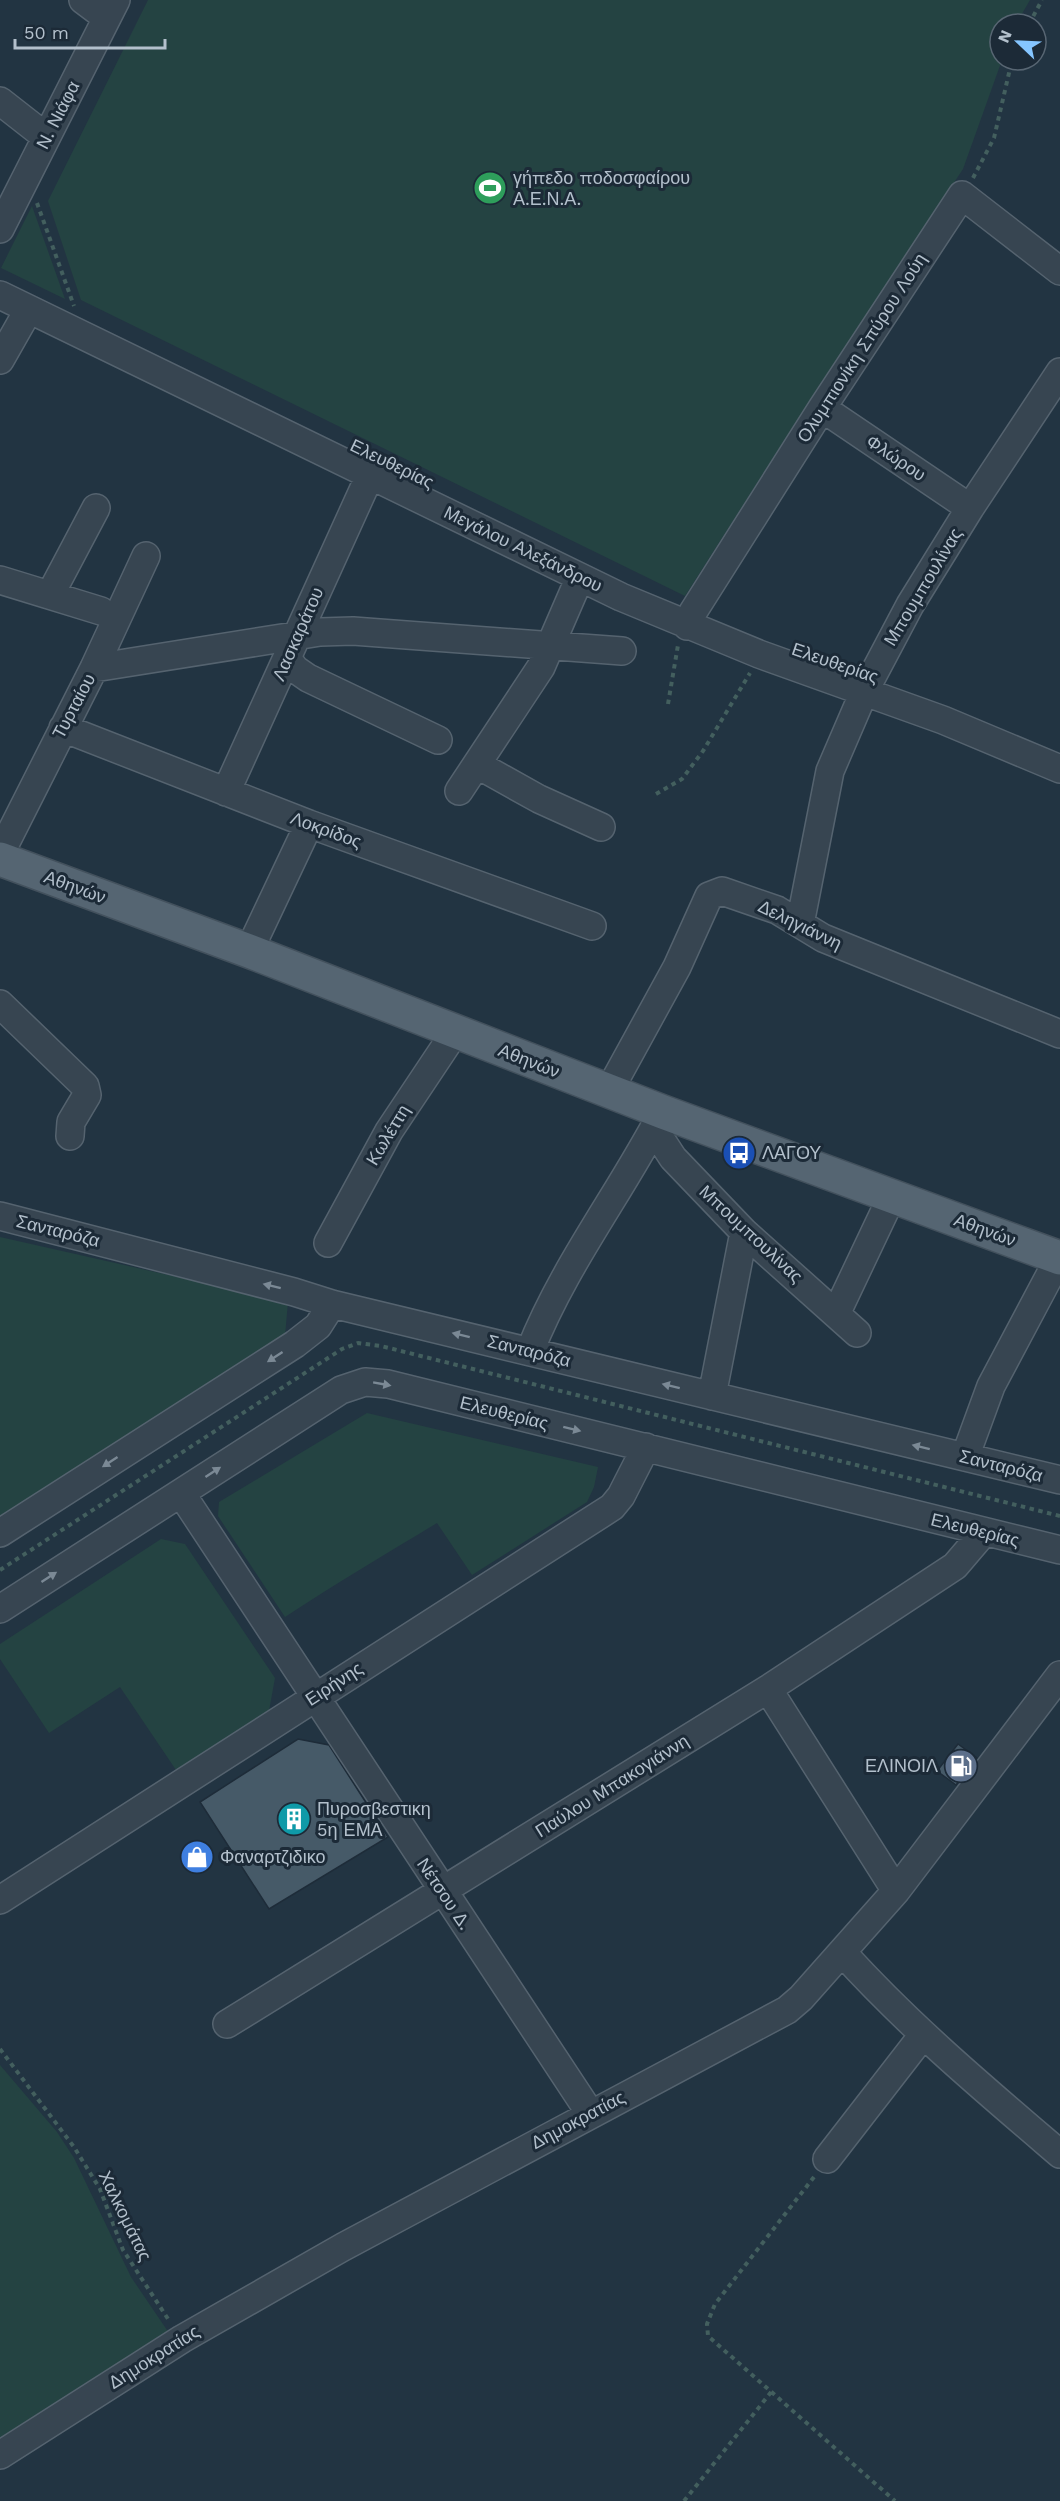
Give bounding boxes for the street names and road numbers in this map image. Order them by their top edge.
street label: Ν. Νιάφα [32,77,84,152]
street label: Ολυμπιονίκη Σπύρου Λούη [792,249,931,446]
street label: Φλώρου [863,430,930,485]
street label: Ελευθερίας [347,434,438,493]
street label: Μεγάλου Αλεξάνδρου [441,501,606,596]
street label: Μπουμπουλίνας [879,524,966,649]
street label: Λασκαράτου [268,584,327,684]
street label: Ελευθερίας [789,638,882,687]
street label: Τυρταίου [48,670,99,742]
street label: Λοκρίδος [288,807,365,852]
street label: Αθηνών [41,866,109,907]
street label: Δεληγιάννη [755,895,845,954]
street label: Αθηνών [495,1039,563,1082]
street label: Κωλέττη [361,1101,414,1169]
street label: Μπουμπουλίνας [695,1180,808,1287]
street label: Αθηνών [951,1209,1019,1250]
street label: Σανταρόζα [14,1210,102,1251]
street label: Σανταρόζα [485,1330,573,1371]
street label: Ελευθερίας [458,1391,551,1434]
street label: Σανταρόζα [957,1445,1045,1486]
street label: Ελευθερίας [929,1508,1022,1551]
street label: Ειρήνης [301,1657,367,1710]
street label: Παύλου Μπακογιάννη [531,1730,692,1841]
street label: Νέτσου Δ. [413,1854,476,1933]
street label: Δημοκρατίας [527,2086,628,2153]
street label: Χαλκομάτας [95,2167,156,2265]
street label: Δημοκρατίας [104,2320,203,2393]

